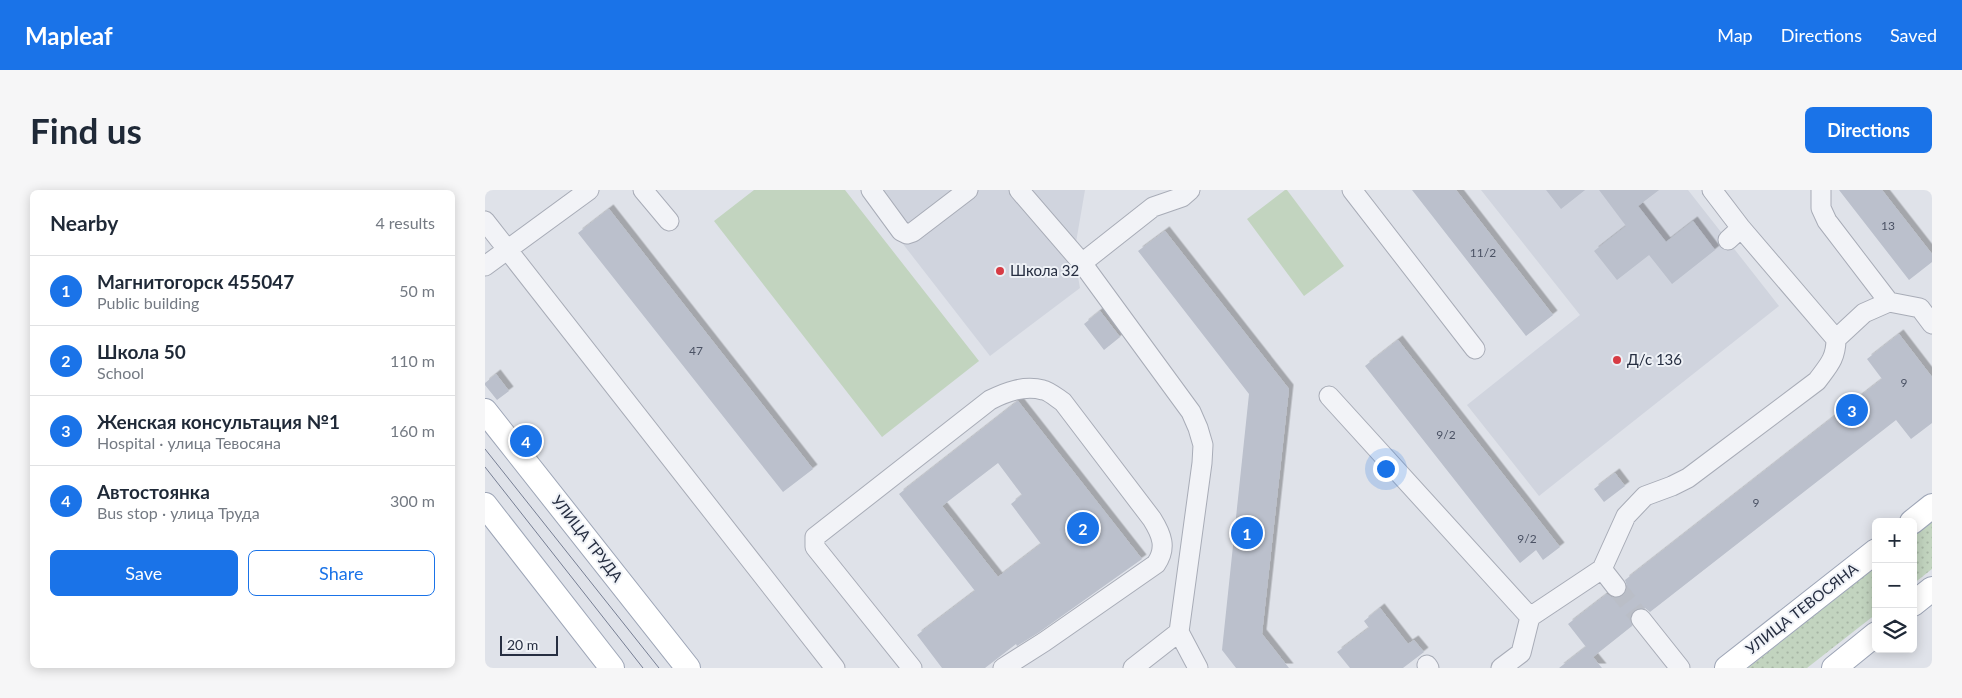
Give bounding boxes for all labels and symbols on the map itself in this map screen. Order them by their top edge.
house number: 13 [1881,218,1895,233]
house number: 11/2 [1470,245,1496,260]
place label: Школа 32 [1010,261,1079,279]
marker: Школа 32 [994,265,1006,277]
house number: 47 [689,343,703,358]
place label: Д/с 136 [1627,350,1682,368]
marker: Д/с 136 [1611,354,1623,366]
house number: 9 [1901,375,1908,390]
pin: 3 [1836,391,1868,429]
pin: 4 [510,422,542,460]
house number: 9/2 [1436,427,1456,442]
your location [1373,456,1399,482]
street label: УЛИЦА ТРУДА [548,492,628,586]
house number: 9 [1753,495,1760,510]
pin: 2 [1067,509,1099,547]
pin: 1 [1231,514,1263,552]
house number: 9/2 [1517,531,1537,546]
street label: УЛИЦА ТЕВОСЯНА [1742,558,1862,658]
scale bar [500,633,557,656]

